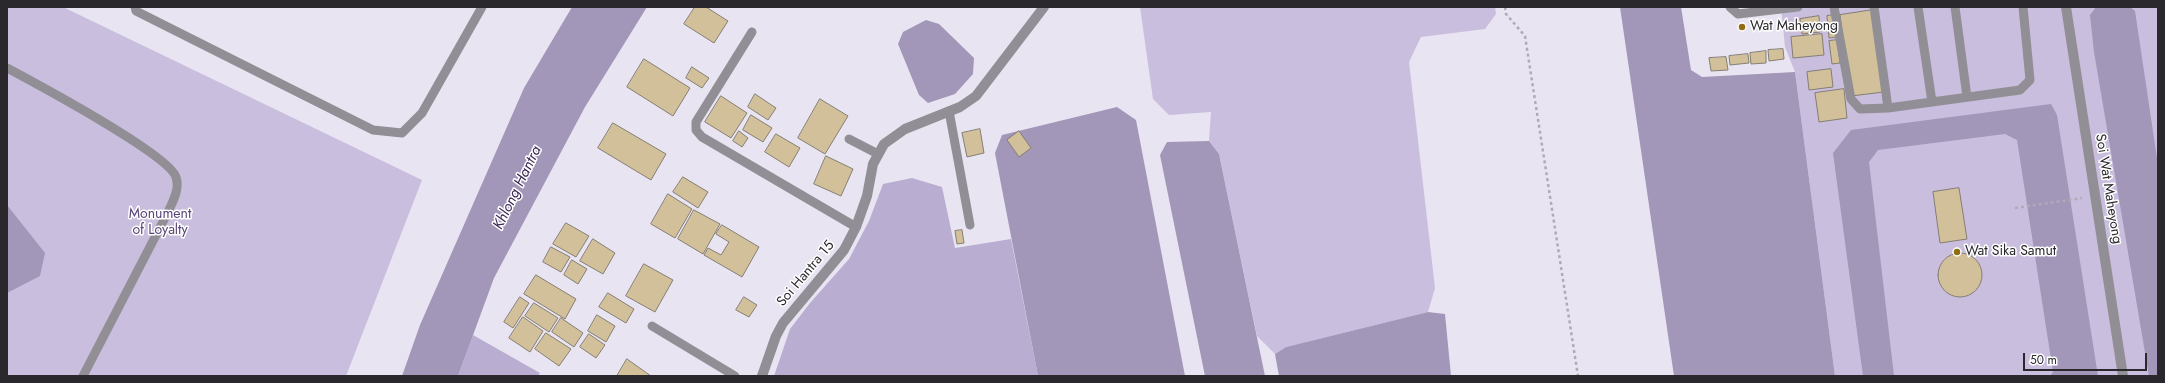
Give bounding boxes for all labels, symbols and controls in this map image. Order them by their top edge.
place label: Wat Maheyong [1750,19,1838,35]
marker: Wat Maheyong [1737,22,1747,32]
street label: Soi Wat Maheyong [2091,133,2125,245]
water label: Khlong Hantra [490,143,546,233]
park label: Monument of Loyalty [129,207,191,240]
street label: Soi Hantra 15 [774,238,838,310]
place label: Wat Sika Samut [1965,244,2056,260]
marker: Wat Sika Samut [1952,247,1962,257]
scale bar [2025,345,2149,371]
text: 50 m [2030,351,2057,369]

